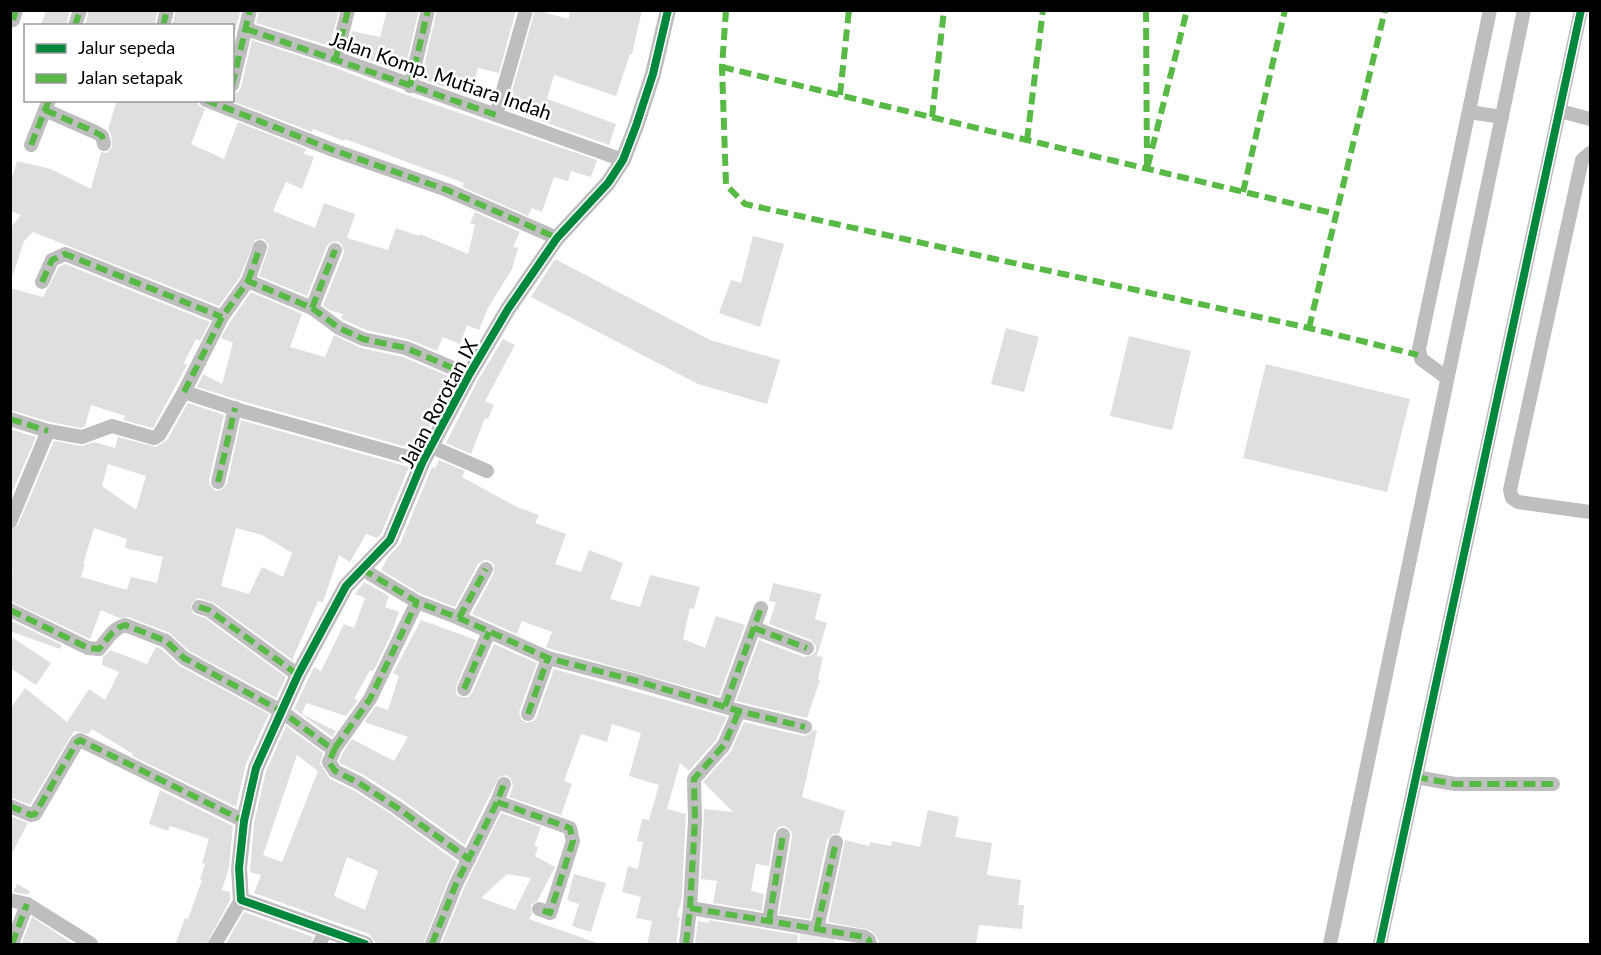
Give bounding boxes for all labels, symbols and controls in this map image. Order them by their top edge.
legend [24,24,234,102]
street label: Jalan Komp. Mutiara Indah [327,26,555,124]
text: Jalur sepeda [78,36,175,58]
text: Jalan setapak [78,66,184,88]
street label: Jalan Rorotan IX [394,335,482,471]

